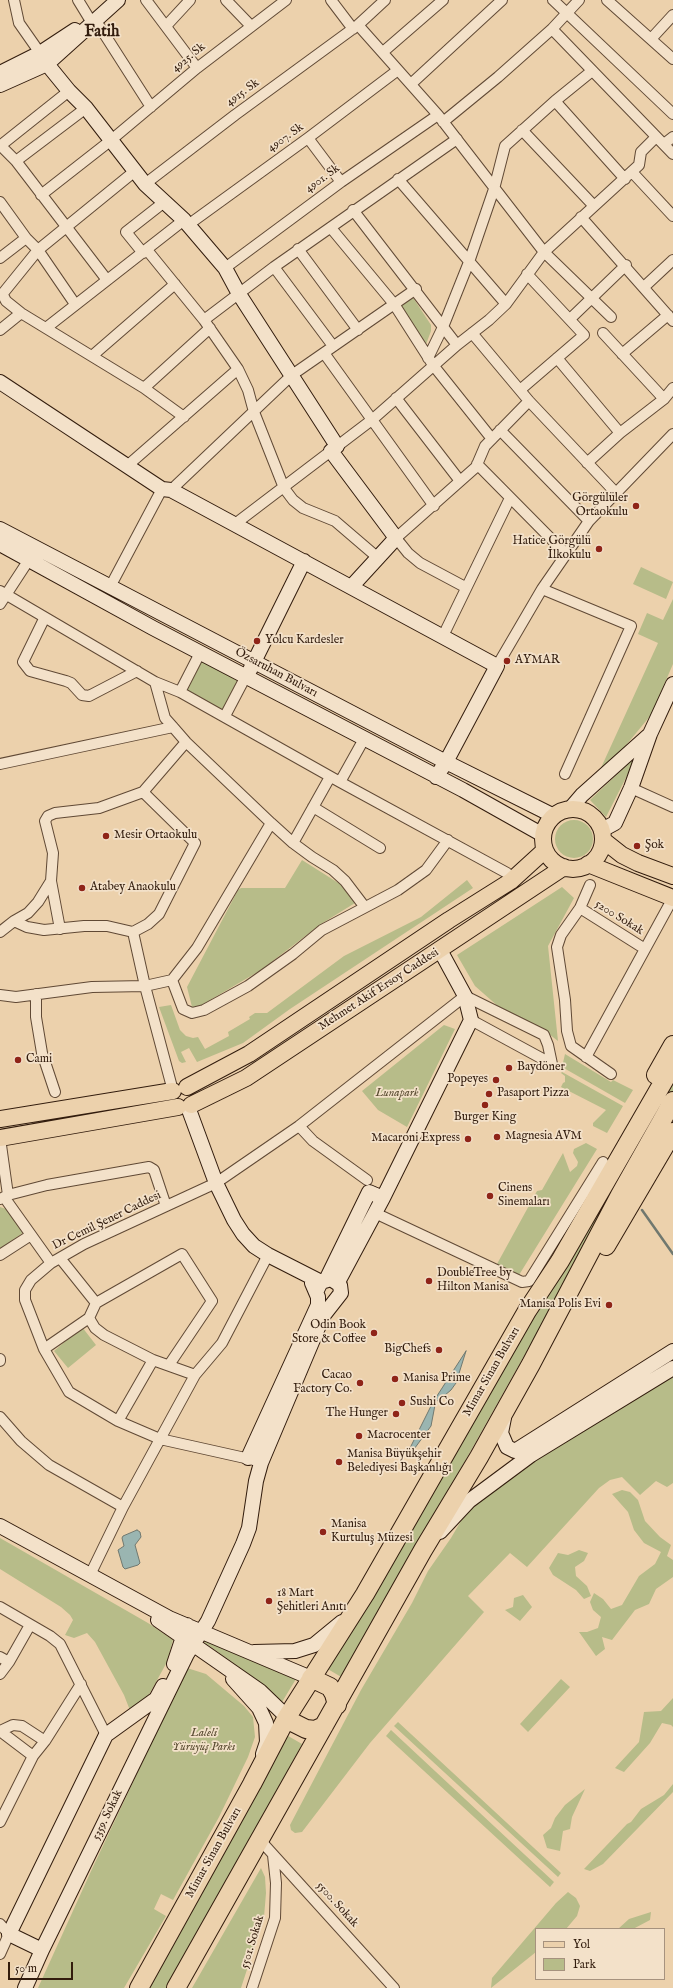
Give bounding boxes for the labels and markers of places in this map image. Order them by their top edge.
place label: Görgülüler Ortaokulu [572,492,628,520]
marker: Görgülüler Ortaokulu [631,501,641,511]
place label: Hatice Görgülü İlkokulu [512,535,591,563]
marker: Hatice Görgülü İlkokulu [594,544,604,554]
place label: Yolcu Kardesler [265,634,344,648]
marker: Yolcu Kardesler [252,636,262,646]
place label: AYMAR [515,654,560,668]
marker: AYMAR [502,656,512,666]
place label: Mesir Ortaokulu [114,829,197,843]
marker: Mesir Ortaokulu [101,831,111,841]
place label: Şok [645,839,664,853]
marker: Şok [632,841,642,851]
place label: Atabey Anaokulu [90,881,176,895]
marker: Atabey Anaokulu [77,883,87,893]
place label: Cami [26,1053,52,1067]
marker: Cami [13,1055,23,1065]
place label: Baydöner [517,1061,565,1075]
marker: Baydöner [504,1063,514,1073]
place label: Popeyes [447,1073,488,1087]
marker: Popeyes [491,1075,501,1085]
place label: Pasaport Pizza [497,1087,569,1101]
marker: Pasaport Pizza [484,1089,494,1099]
marker: Burger King [480,1100,490,1110]
place label: Burger King [454,1111,516,1125]
place label: Magnesia AVM [505,1130,582,1144]
place label: Macaroni Express [371,1132,460,1146]
marker: Magnesia AVM [492,1132,502,1142]
marker: Macaroni Express [463,1134,473,1144]
place label: Cinens Sinemaları [498,1182,550,1210]
marker: Cinens Sinemaları [485,1191,495,1201]
place label: DoubleTree by Hilton Manisa [437,1267,512,1295]
marker: DoubleTree by Hilton Manisa [424,1276,434,1286]
place label: Manisa Polis Evi [520,1298,601,1312]
marker: Manisa Polis Evi [604,1300,614,1310]
place label: Odin Book Store & Coffee [292,1319,366,1347]
marker: Odin Book Store & Coffee [369,1328,379,1338]
place label: BigChefs [384,1343,431,1357]
marker: BigChefs [434,1345,444,1355]
place label: Cacao Factory Co. [293,1369,352,1397]
place label: Manisa Prime [403,1372,470,1386]
marker: Manisa Prime [390,1374,400,1384]
marker: Cacao Factory Co. [355,1378,365,1388]
place label: Sushi Co [410,1396,454,1410]
marker: Sushi Co [397,1398,407,1408]
place label: The Hunger [326,1407,388,1421]
marker: The Hunger [391,1409,401,1419]
place label: Macrocenter [367,1429,431,1443]
marker: Macrocenter [354,1431,364,1441]
place label: Manisa Büyükşehir Belediyesi Başkanlığı [347,1448,452,1476]
marker: Manisa Büyükşehir Belediyesi Başkanlığı [334,1457,344,1467]
place label: Manisa Kurtuluş Müzesi [331,1518,413,1546]
marker: Manisa Kurtuluş Müzesi [318,1527,328,1537]
place label: 18 Mart Şehitleri Anıtı [277,1587,346,1615]
marker: 18 Mart Şehitleri Anıtı [264,1596,274,1606]

